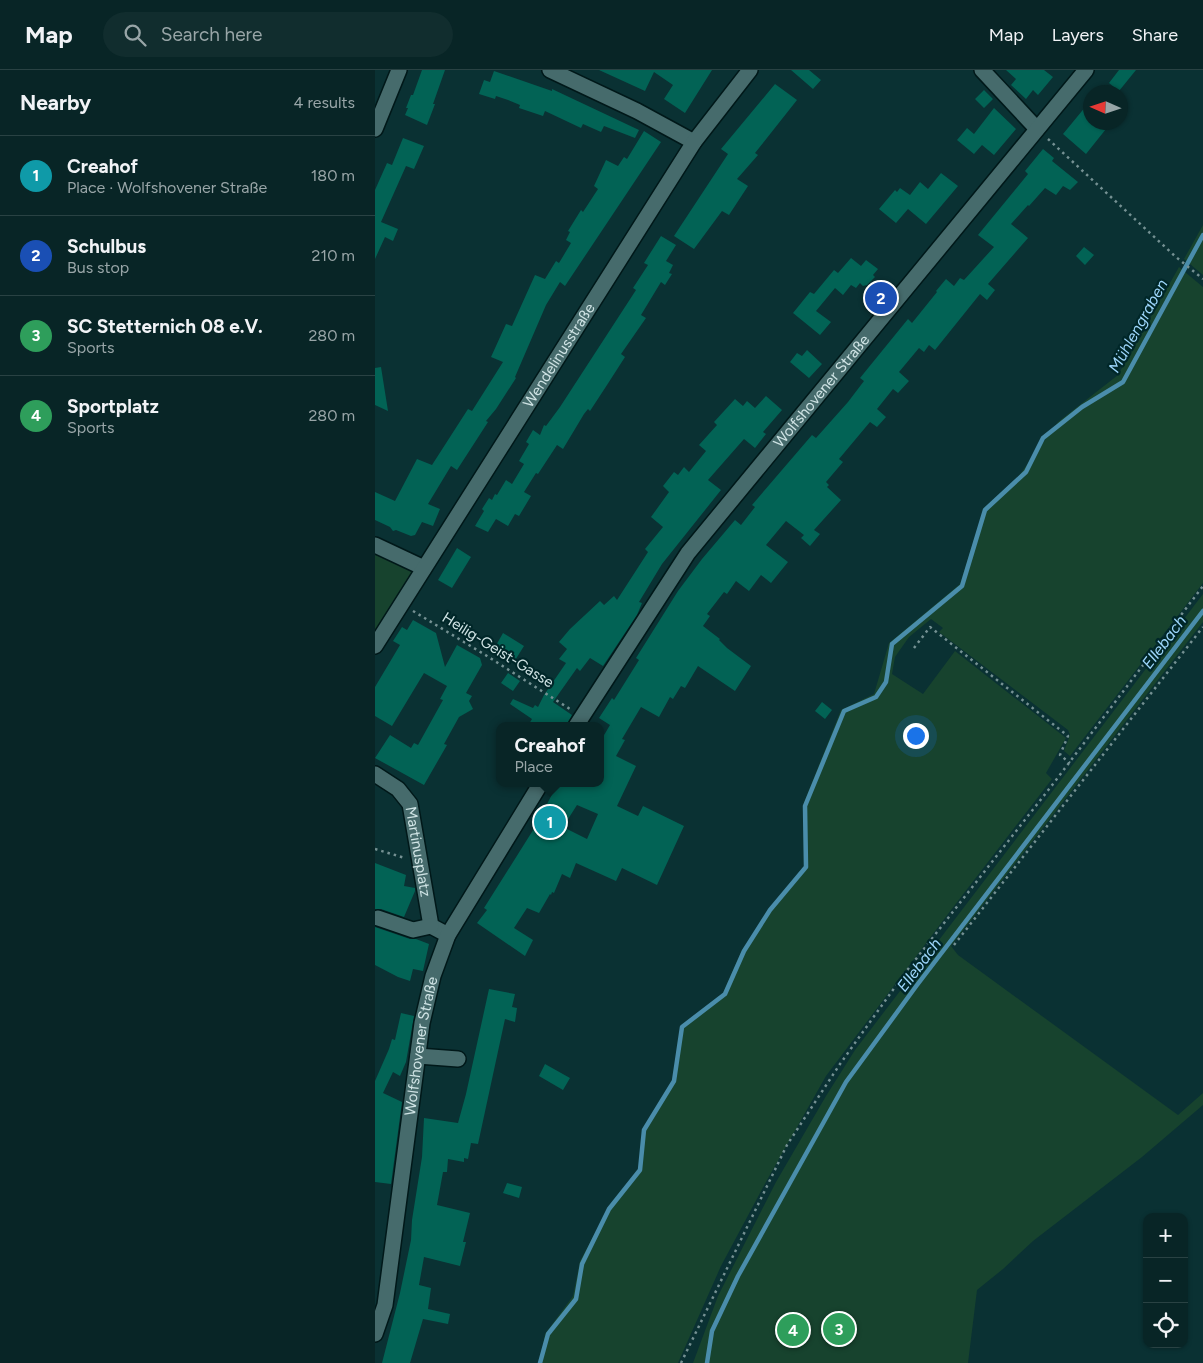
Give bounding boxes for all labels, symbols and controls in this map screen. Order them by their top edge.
search box [103,12,453,57]
text: Map [25,20,73,49]
icon: search [121,21,149,49]
text: Search here [161,23,262,46]
text: Map [989,24,1024,46]
text: Layers [1052,24,1104,46]
text: Share [1132,24,1178,46]
north arrow [1083,85,1128,130]
text: Nearby [20,90,91,115]
text: 4 results [294,93,355,112]
text: Creahof [67,155,138,178]
text: 1 [33,166,39,185]
text: 180 m [311,166,355,185]
text: Place · Wolfshovener Straße [67,178,267,197]
text: Schulbus [67,235,146,258]
text: 2 [31,246,41,265]
text: 210 m [312,246,355,265]
text: Bus stop [67,258,129,277]
water label: Mühlengraben [1104,276,1172,376]
pin: 2 [865,279,897,317]
street label: Wendelinusstraße [519,300,599,411]
text: SC Stetternich 08 e.V. [67,315,263,338]
text: 3 [32,326,40,345]
text: 280 m [308,326,355,345]
street label: Wolfshovener Straße [770,331,873,451]
text: Sports [67,338,114,357]
text: Sportplatz [67,395,159,418]
text: 4 [31,406,41,425]
text: 280 m [308,406,355,425]
text: Sports [67,418,114,437]
street label: Heilig-Geist-Gasse [439,608,557,692]
water label: Ellebach [1138,612,1190,672]
popup [496,722,604,787]
your location [903,723,929,749]
text: Creahof [515,734,585,757]
text: Place [515,757,553,776]
pin: 1 [534,803,566,841]
street label: Martinusplatz [402,805,435,898]
water label: Ellebach [893,935,945,995]
street label: Wolfshovener Straße [401,975,442,1117]
map controls [1143,1213,1188,1348]
button: + [1143,1213,1188,1258]
button: − [1143,1258,1188,1303]
button: locate [1143,1303,1188,1348]
pin: 3 [823,1310,855,1348]
pin: 4 [777,1311,809,1349]

